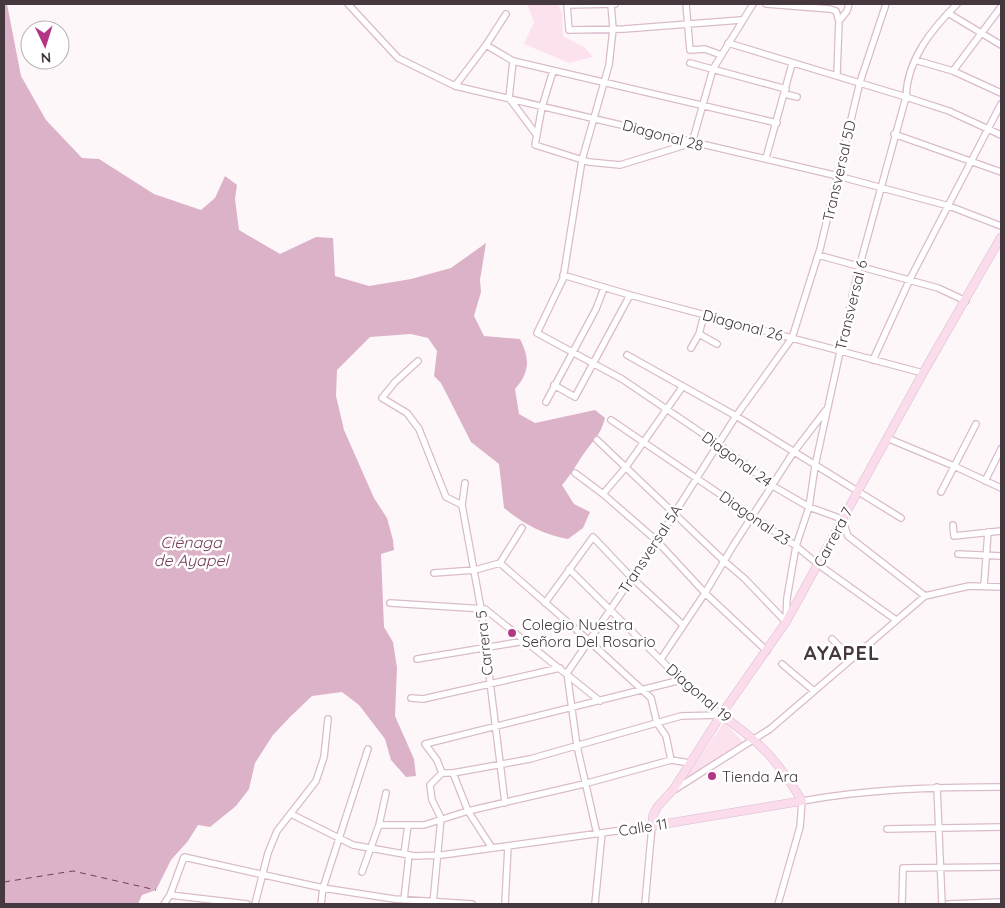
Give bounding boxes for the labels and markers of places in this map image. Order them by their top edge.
place label: Colegio Nuestra Señora Del Rosario [522,615,656,651]
marker: Colegio Nuestra Señora Del Rosario [506,627,518,639]
place label: Tienda Ara [722,767,798,786]
marker: Tienda Ara [706,770,718,782]

